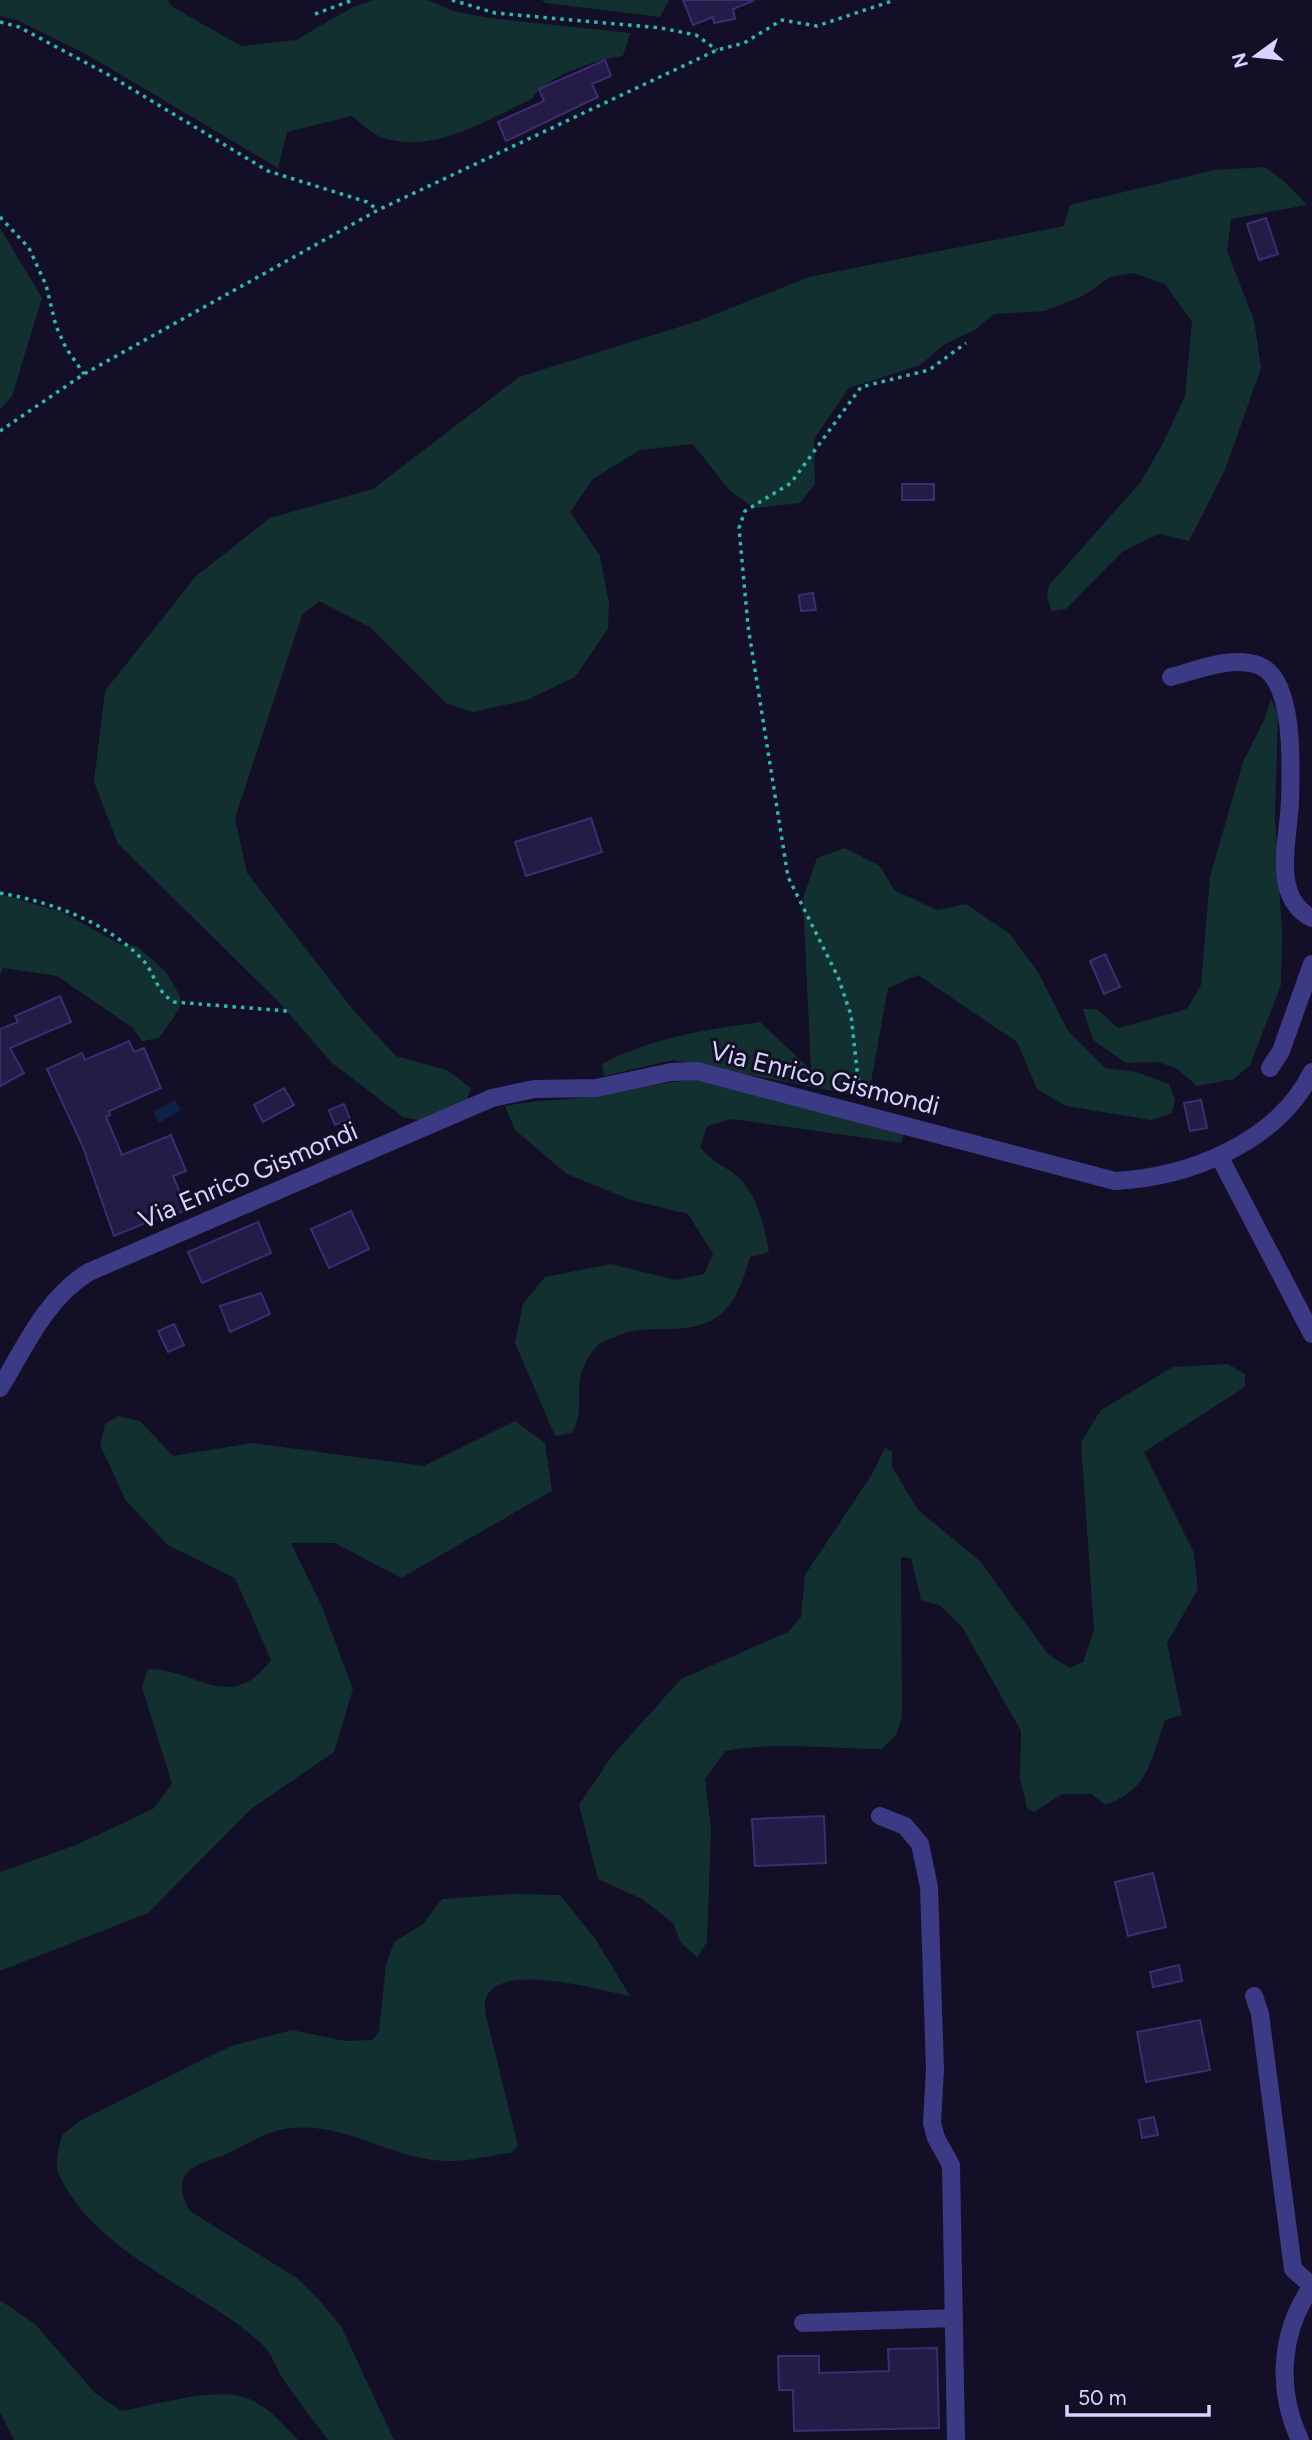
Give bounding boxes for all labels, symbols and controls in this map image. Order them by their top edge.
north arrow [1221,21,1291,91]
text: N [1227,50,1253,70]
street label: Via Enrico Gismondi [707,1034,943,1122]
street label: Via Enrico Gismondi [134,1114,362,1236]
scale bar [1067,2374,1209,2418]
text: 50 m [1078,2385,1127,2410]

